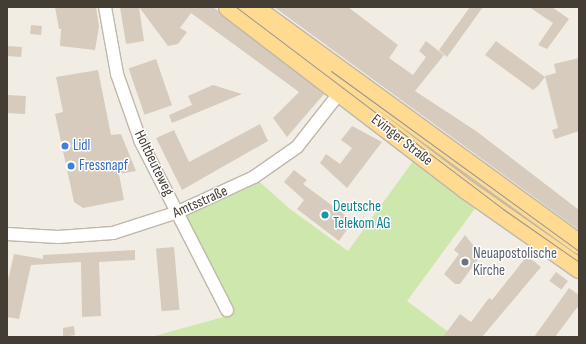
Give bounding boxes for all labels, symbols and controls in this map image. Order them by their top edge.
street label: Evinger Straße [368,110,436,170]
street label: Holtbeuteweg [130,127,178,199]
place label: Lidl [73,137,90,155]
marker: Lidl [60,141,70,151]
place label: Fressnapf [79,157,128,175]
marker: Fressnapf [66,161,76,171]
street label: Amtsstraße [170,182,230,222]
place label: Deutsche Telekom AG [333,197,390,232]
marker: Deutsche Telekom AG [320,210,330,220]
place label: Neuapostolische Kirche [473,244,557,279]
marker: Neuapostolische Kirche [460,257,470,267]

